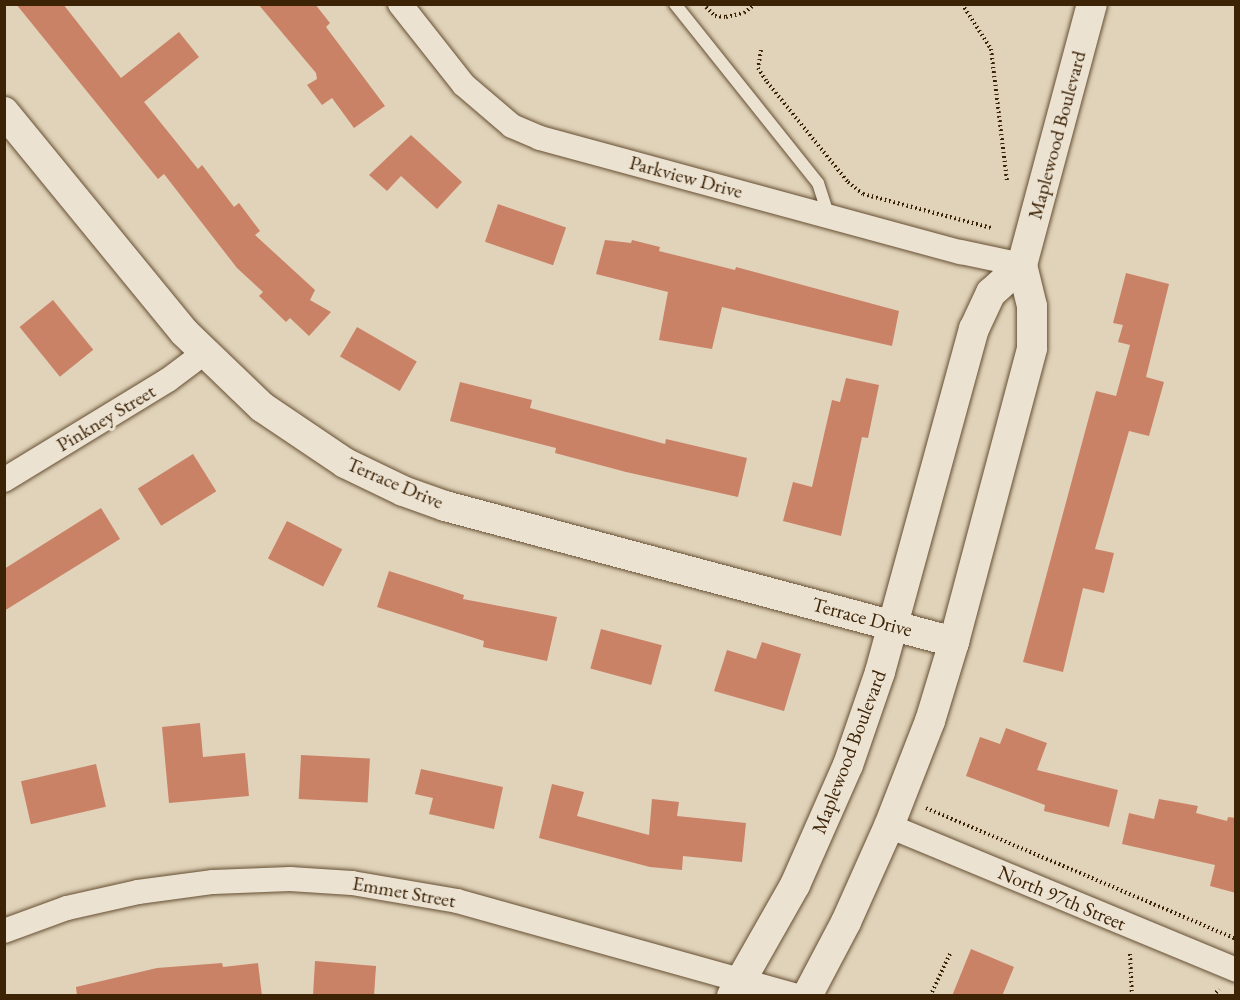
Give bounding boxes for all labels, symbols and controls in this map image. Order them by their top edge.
street label: Maplewood Boulevard [1023,48,1091,222]
street label: Parkview Drive [627,150,745,204]
street label: Pinkney Street [52,379,160,457]
street label: Terrace Drive [343,452,447,514]
street label: Terrace Drive [809,592,915,642]
street label: Maplewood Boulevard [807,667,891,837]
street label: North 97th Street [994,860,1130,936]
street label: Emmet Street [350,871,458,913]

